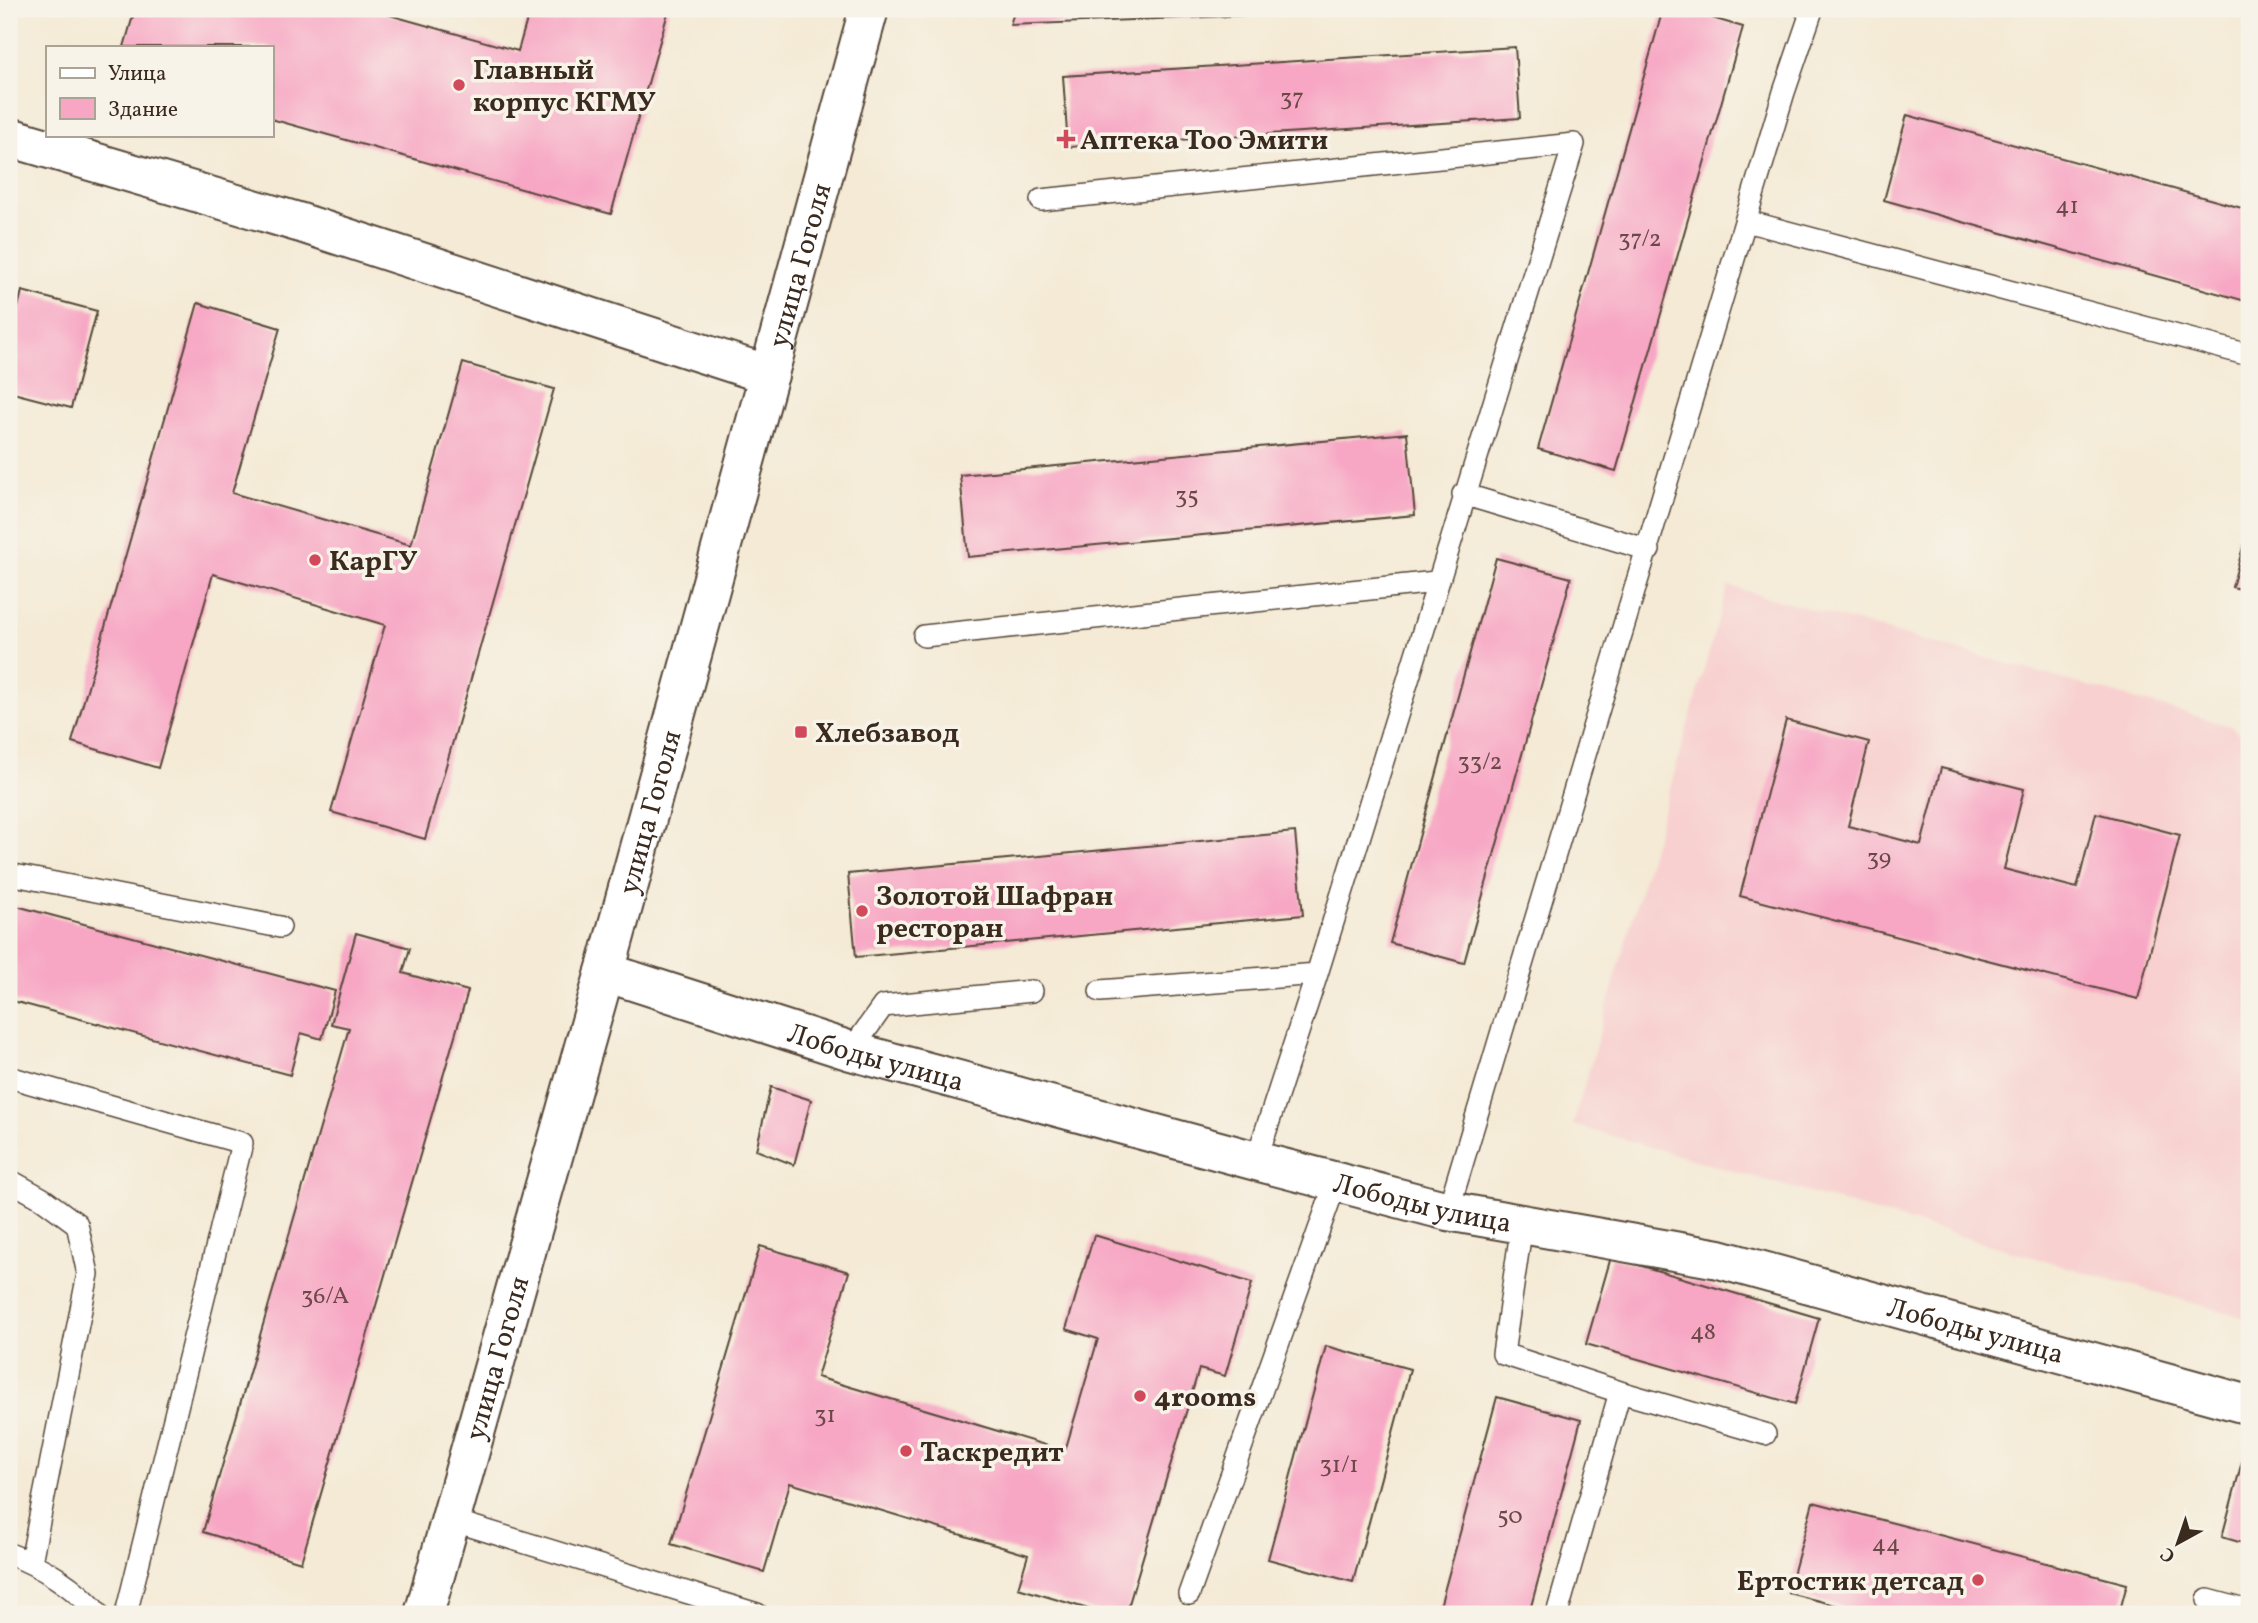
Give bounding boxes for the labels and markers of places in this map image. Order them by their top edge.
place label: Главный корпус КГМУ [473,52,656,123]
marker: Главный корпус КГМУ [451,77,467,93]
place label: Аптека Тоо Эмити [1080,122,1328,161]
marker: Аптека Тоо Эмити [1058,131,1074,147]
place label: КарГУ [329,543,417,582]
marker: КарГУ [307,552,323,568]
place label: Хлебзавод [815,715,960,754]
marker: Хлебзавод [793,724,809,740]
place label: Золотой Шафран ресторан [876,878,1113,949]
marker: Золотой Шафран ресторан [854,903,870,919]
place label: 4rooms [1154,1379,1256,1418]
marker: 4rooms [1132,1388,1148,1404]
place label: Таскредит [920,1434,1064,1473]
marker: Таскредит [898,1443,914,1459]
place label: Ертостик детсад [1737,1563,1964,1602]
marker: Ертостик детсад [1970,1572,1986,1588]

